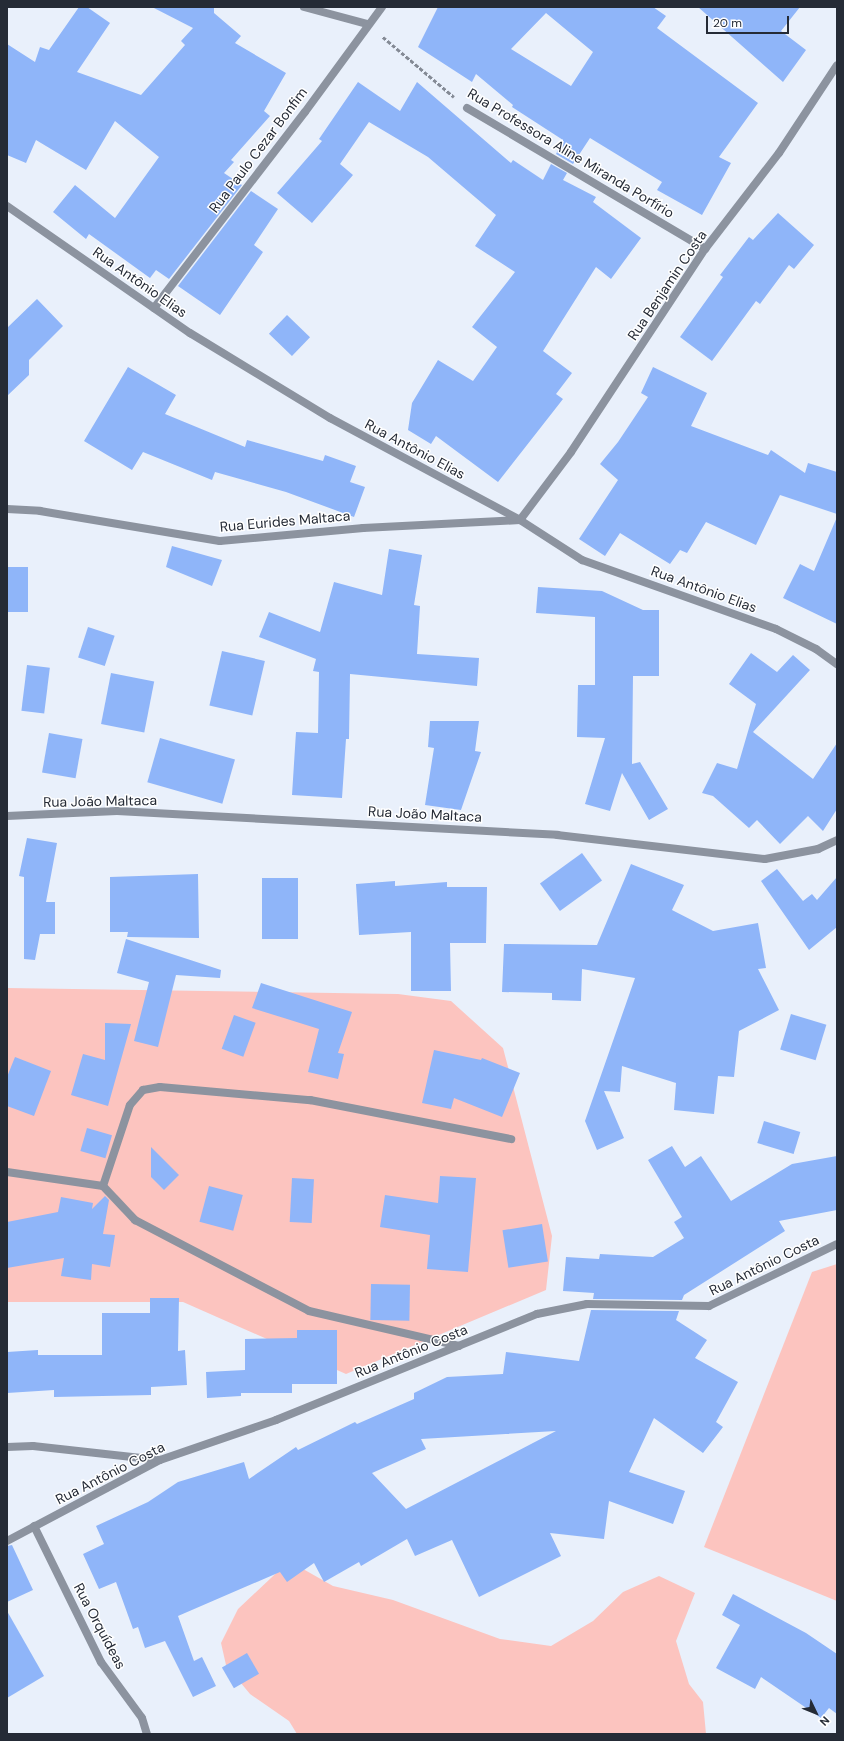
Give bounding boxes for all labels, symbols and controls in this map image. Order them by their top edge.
scale bar [708,8,791,34]
text: 20 m [713,15,742,31]
street label: Rua Paulo Cezar Bonfim [205,84,311,216]
street label: Rua Professora Aline Miranda Porfírio [465,85,677,221]
street label: Rua Benjamin Costa [624,227,710,343]
street label: Rua Antônio Elias [90,243,190,321]
street label: Rua Antônio Elias [362,416,468,482]
street label: Rua Eurides Maltaca [219,507,351,535]
street label: Rua Antônio Elias [649,562,759,616]
street label: Rua João Maltaca [43,792,157,810]
street label: Rua João Maltaca [368,803,482,825]
street label: Rua Antônio Costa [706,1231,822,1299]
street label: Rua Antônio Costa [352,1321,470,1381]
street label: Rua Antônio Costa [53,1438,167,1508]
street label: Rua Orquídeas [70,1580,130,1672]
north arrow [796,1693,836,1733]
text: N [817,1713,833,1729]

